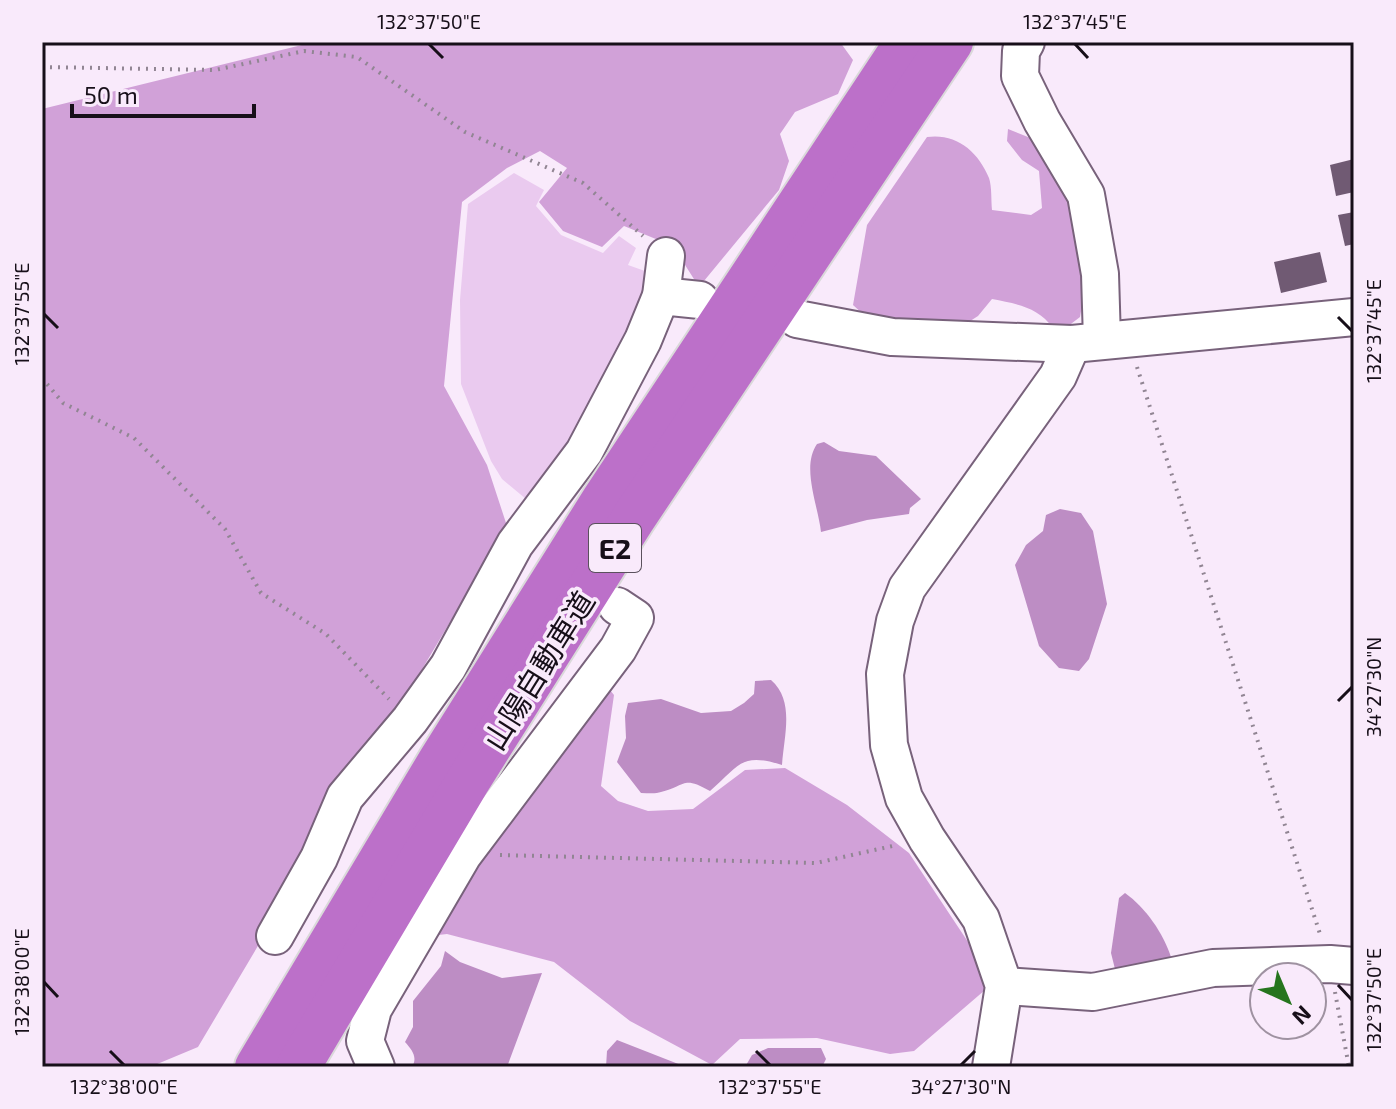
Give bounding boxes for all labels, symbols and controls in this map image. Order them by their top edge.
text: 132°37'50"E [377,9,481,33]
text: 132°37'45"E [1023,9,1127,33]
scale bar [72,68,254,118]
text: 50 m [84,80,138,109]
text: 132°37'55"E [9,263,33,365]
text: 132°37'45"E [1361,279,1385,383]
road number: E2 [589,524,641,572]
street label: 山陽自動車道 [475,584,601,756]
text: 34°27'30"N [1361,637,1385,737]
text: 132°38'00"E [9,928,33,1036]
text: 132°37'50"E [1361,948,1385,1052]
north arrow [1248,961,1328,1041]
text: N [1288,1001,1317,1031]
text: 132°38'00"E [70,1074,178,1098]
text: 132°37'55"E [719,1074,821,1098]
text: 34°27'30"N [911,1074,1011,1098]

